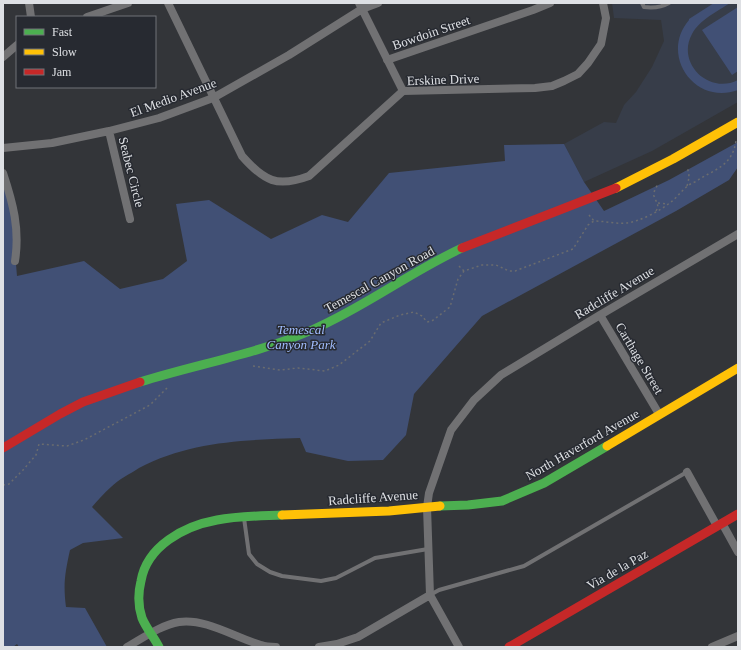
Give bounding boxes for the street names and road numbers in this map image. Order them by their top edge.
street label: Bowdoin Street [390,12,472,53]
street label: Erskine Drive [406,71,480,88]
street label: El Medio Avenue [128,75,219,120]
street label: Seabec Circle [116,135,148,209]
street label: Temescal Canyon Road [322,243,437,316]
street label: Radcliffe Avenue [572,263,657,322]
street label: Carthage Street [612,320,667,397]
street label: North Haverford Avenue [523,406,642,483]
street label: Radcliffe Avenue [328,487,419,508]
street label: Via de la Paz [584,546,651,593]

